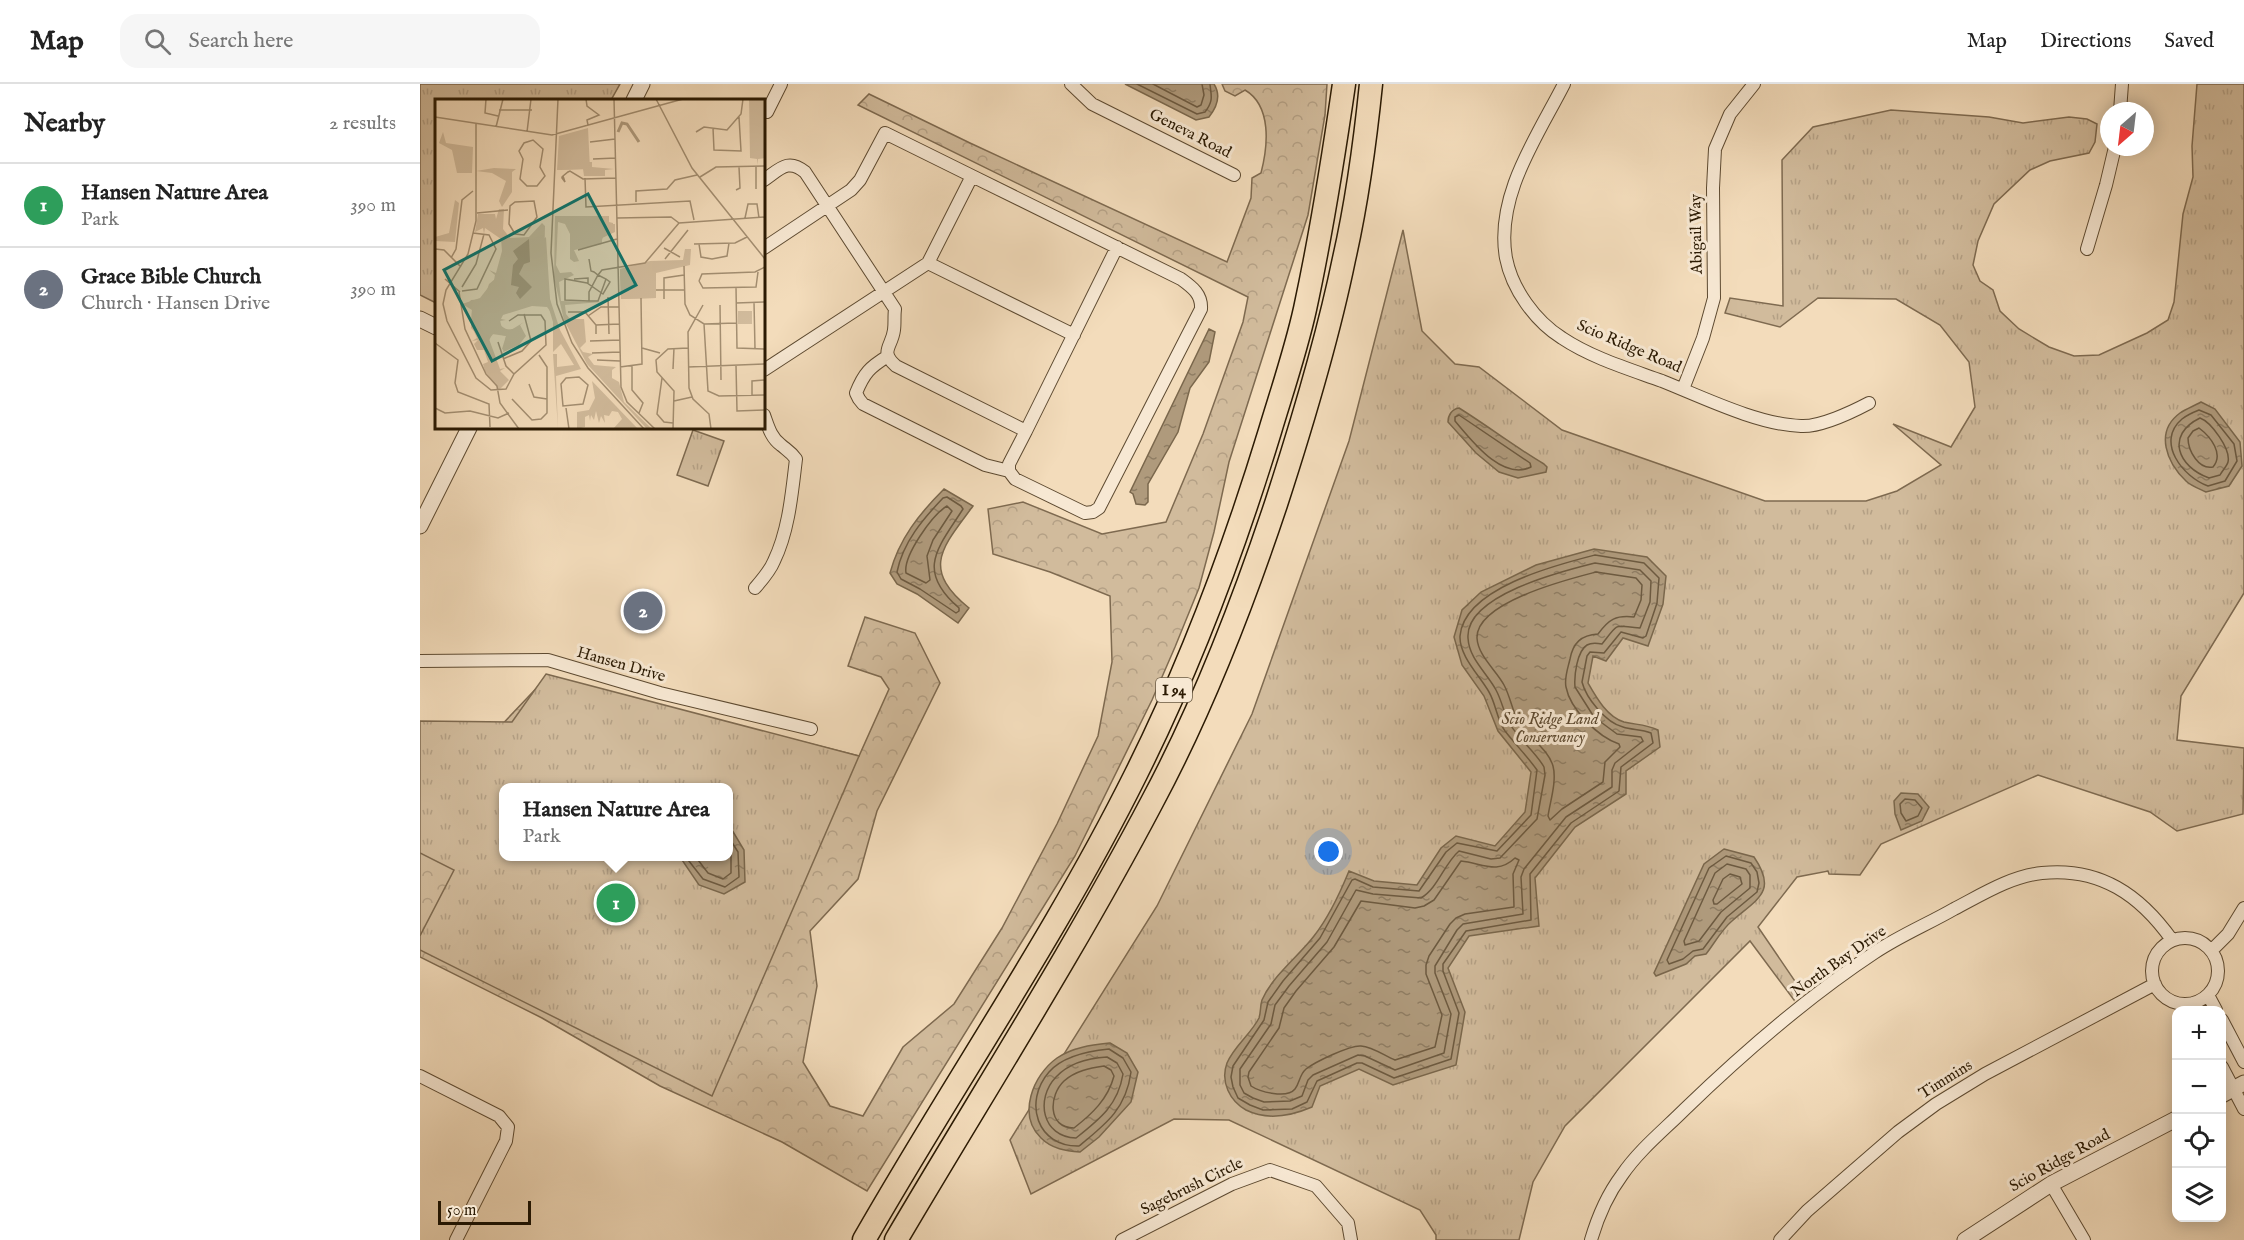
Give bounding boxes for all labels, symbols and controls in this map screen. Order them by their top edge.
search box [120,14,540,68]
text: Map [30,24,84,59]
icon: search [141,25,174,58]
text: Search here [189,27,293,55]
text: Map [1967,28,2007,55]
text: Directions [2040,28,2131,55]
text: Saved [2164,28,2214,55]
inset map [435,99,765,429]
north arrow [2100,102,2154,156]
street label: Geneva Road [1146,105,1235,163]
text: Nearby [24,107,105,140]
text: 2 results [329,111,396,136]
text: Hansen Nature Area [81,179,268,207]
text: 1 [40,193,47,218]
text: 390 m [350,193,396,218]
street label: Abigail Way [1686,194,1708,275]
text: Park [81,207,119,232]
text: Grace Bible Church [81,263,261,291]
text: 2 [39,277,48,302]
text: 390 m [350,277,396,302]
text: Church · Hansen Drive [81,291,270,316]
street label: Scio Ridge Road [1574,316,1685,378]
pin: 2 [624,588,662,634]
street label: Hansen Drive [574,643,668,687]
road number: I 94 [1156,678,1192,702]
park label: Scio Ridge Land Conservancy [1502,710,1600,748]
popup [499,783,733,861]
text: Hansen Nature Area [523,796,709,824]
text: Park [523,824,561,849]
your location [1314,837,1343,866]
pin: 1 [596,880,636,926]
street label: North Bay Drive [1788,922,1890,1002]
map controls [2172,1006,2226,1222]
button: + [2172,1006,2226,1060]
street label: Timmins [1916,1056,1977,1104]
button: − [2172,1060,2226,1114]
button: locate [2172,1114,2226,1168]
street label: Scio Ridge Road [2006,1125,2114,1197]
street label: Sagebrush Circle [1138,1154,1246,1220]
button: layers [2172,1168,2226,1222]
scale bar [438,1198,531,1226]
text: 50 m [447,1201,476,1221]

